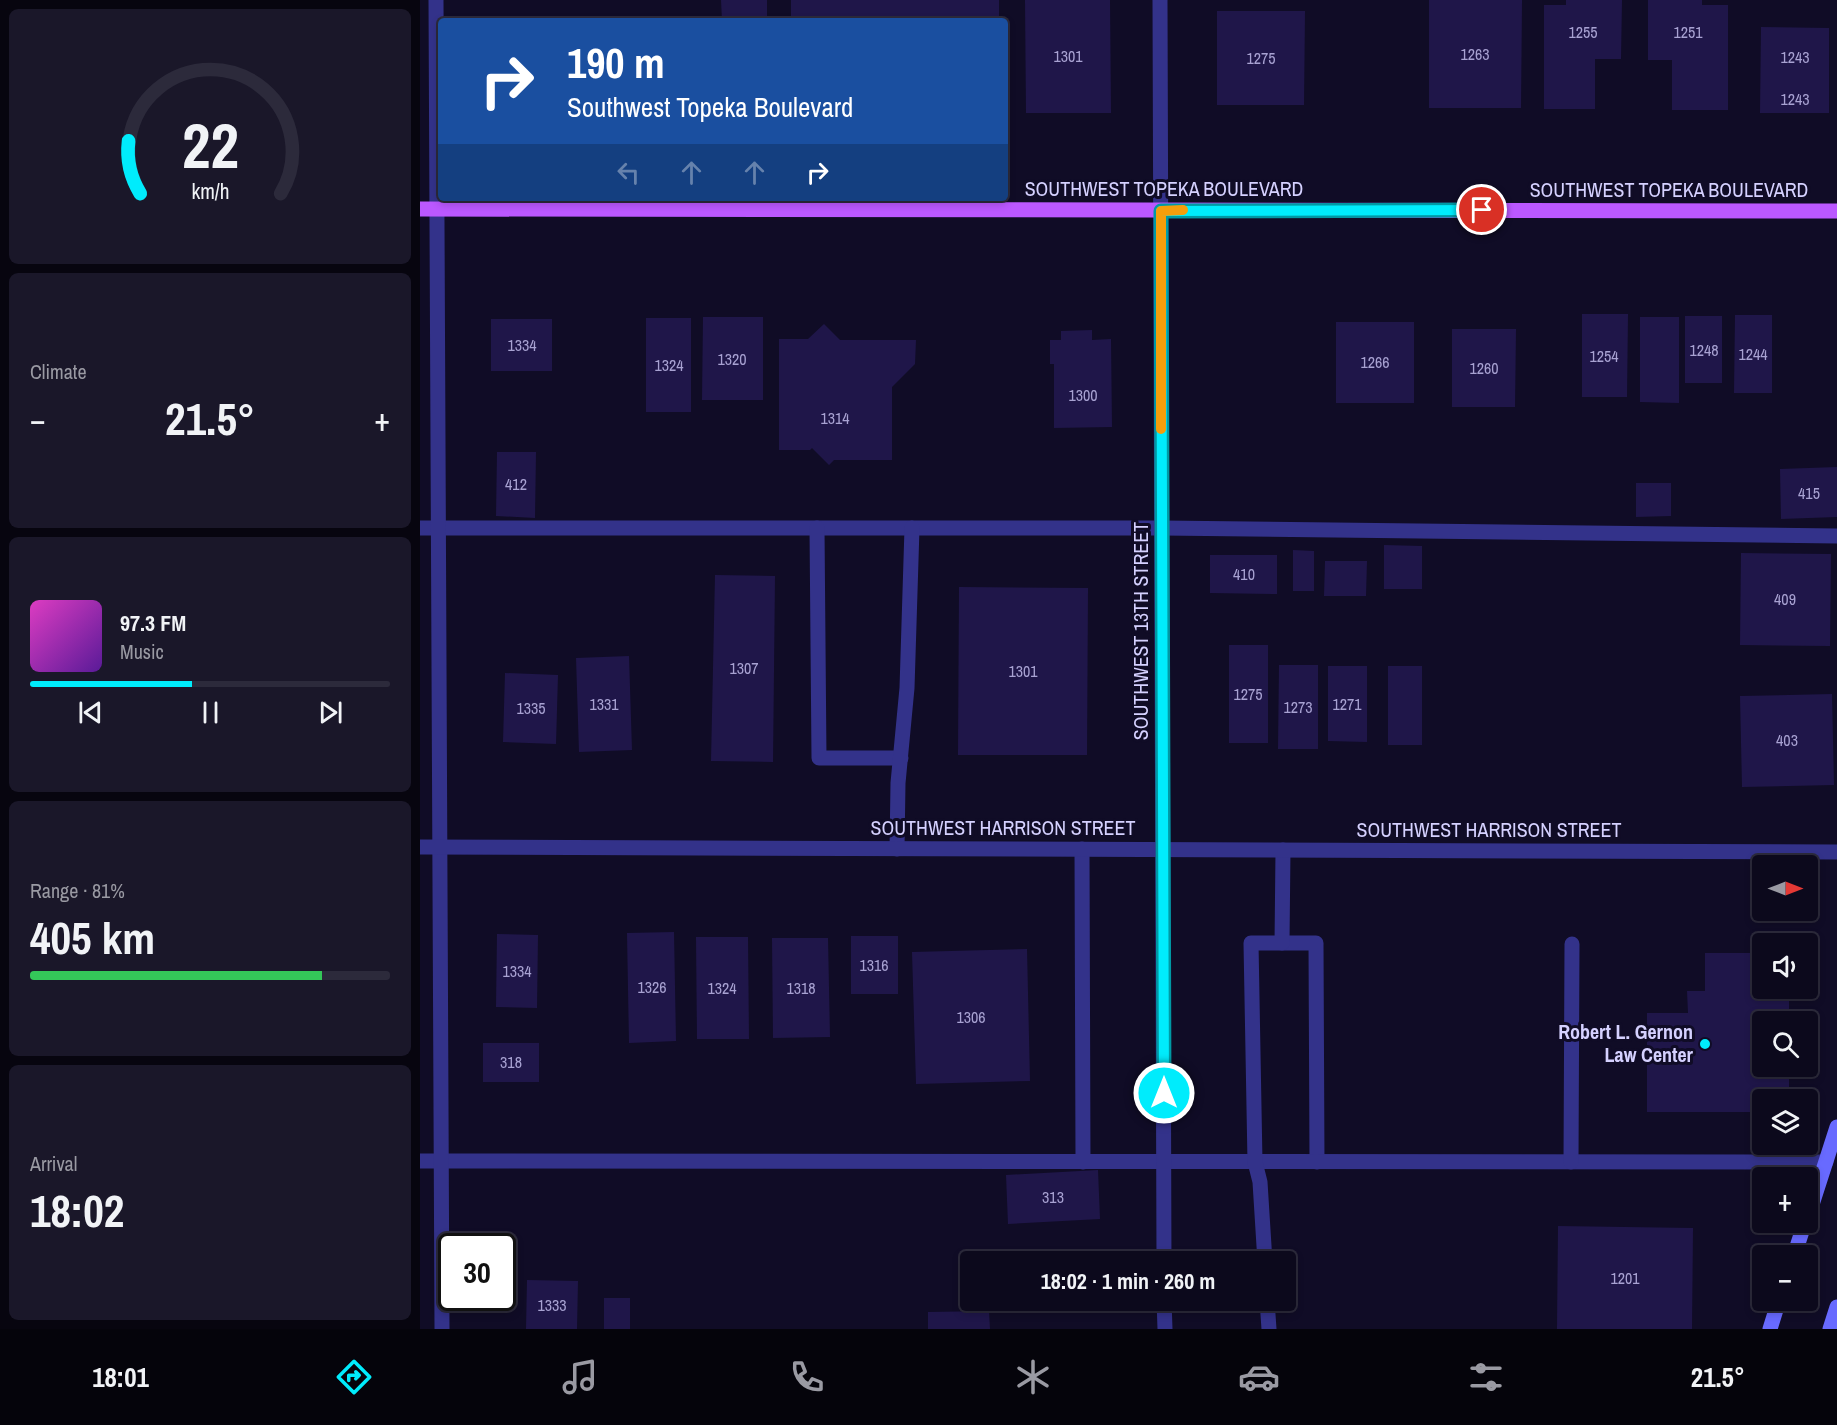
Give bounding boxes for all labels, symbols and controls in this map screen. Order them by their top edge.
house number: 1255 [1568,21,1598,43]
house number: 1251 [1673,21,1703,43]
text: 190 m [567,35,665,91]
icon: right [468,42,546,120]
house number: 1263 [1460,43,1490,65]
house number: 1301 [1053,45,1083,67]
house number: 1243 [1780,46,1810,68]
house number: 1275 [1246,47,1276,69]
house number: 1243 [1780,88,1810,110]
text: Southwest Topeka Boulevard [567,89,853,125]
text: 22 [182,103,238,187]
icon: left [612,156,645,189]
icon: ahead [675,156,708,189]
icon: ahead [738,156,771,189]
icon: right [801,156,834,189]
street label: SOUTHWEST TOPEKA BOULEVARD [1025,175,1303,202]
street label: SOUTHWEST TOPEKA BOULEVARD [1530,176,1808,203]
text: km/h [191,177,229,206]
pin [1456,184,1507,235]
icon: arrive [1465,193,1498,226]
house number: 1334 [507,334,537,356]
house number: 1248 [1689,339,1719,361]
house number: 1244 [1738,343,1768,365]
house number: 1254 [1589,345,1619,367]
house number: 1320 [717,348,747,370]
house number: 1266 [1360,351,1390,373]
house number: 1324 [654,354,684,376]
house number: 1260 [1469,357,1499,379]
text: Climate [30,358,87,385]
house number: 1300 [1068,384,1098,406]
text: 21.5° [165,388,255,449]
text: − [30,397,46,441]
text: + [374,397,390,441]
house number: 1314 [820,407,850,429]
house number: 412 [505,473,527,495]
house number: 415 [1798,482,1820,504]
street label: SOUTHWEST 13TH STREET [1127,522,1154,740]
house number: 410 [1233,563,1255,585]
house number: 409 [1774,588,1796,610]
text: 97.3 FM [120,608,186,638]
text: Music [120,638,164,665]
house number: 1307 [729,657,759,679]
house number: 1301 [1008,660,1038,682]
house number: 1275 [1233,683,1263,705]
house number: 1331 [589,693,619,715]
house number: 1271 [1332,693,1362,715]
icon: previous [74,696,107,729]
icon: pause [194,696,227,729]
icon: next [314,696,347,729]
house number: 1273 [1283,696,1313,718]
house number: 1335 [516,697,546,719]
house number: 403 [1776,729,1798,751]
street label: SOUTHWEST HARRISON STREET [871,814,1135,841]
street label: SOUTHWEST HARRISON STREET [1357,816,1621,843]
north arrow [1752,855,1818,921]
map controls [1752,855,1818,1311]
text: Range · 81% [30,877,125,904]
text: 405 km [30,907,155,968]
button: sound [1752,933,1818,999]
house number: 1316 [859,954,889,976]
house number: 1334 [502,960,532,982]
house number: 1326 [637,976,667,998]
house number: 1324 [707,977,737,999]
house number: 1318 [786,977,816,999]
house number: 1306 [956,1006,986,1028]
button: search [1752,1011,1818,1077]
place label: Robert L. Gernon Law Center [1558,1018,1694,1068]
marker: Robert L. Gernon Law Center [1698,1037,1712,1051]
house number: 318 [500,1051,522,1073]
position arrow [1132,1061,1196,1125]
button: layers [1752,1089,1818,1155]
text: Arrival [30,1150,77,1177]
button: + [1752,1167,1818,1233]
text: 18:02 [30,1180,124,1241]
house number: 313 [1042,1186,1064,1208]
speed limit sign: 30 [438,1233,516,1311]
button: − [1752,1245,1818,1311]
text: 18:02 · 1 min · 260 m [1041,1266,1215,1296]
house number: 1201 [1610,1267,1640,1289]
house number: 1333 [537,1294,567,1316]
icon: directions [333,1356,375,1398]
icon: music [559,1356,601,1398]
icon: phone [786,1356,828,1398]
icon: climate [1012,1356,1054,1398]
icon: car [1238,1356,1280,1398]
icon: filters [1465,1356,1507,1398]
text: 18:01 [92,1359,149,1395]
text: 21.5° [1691,1359,1745,1395]

